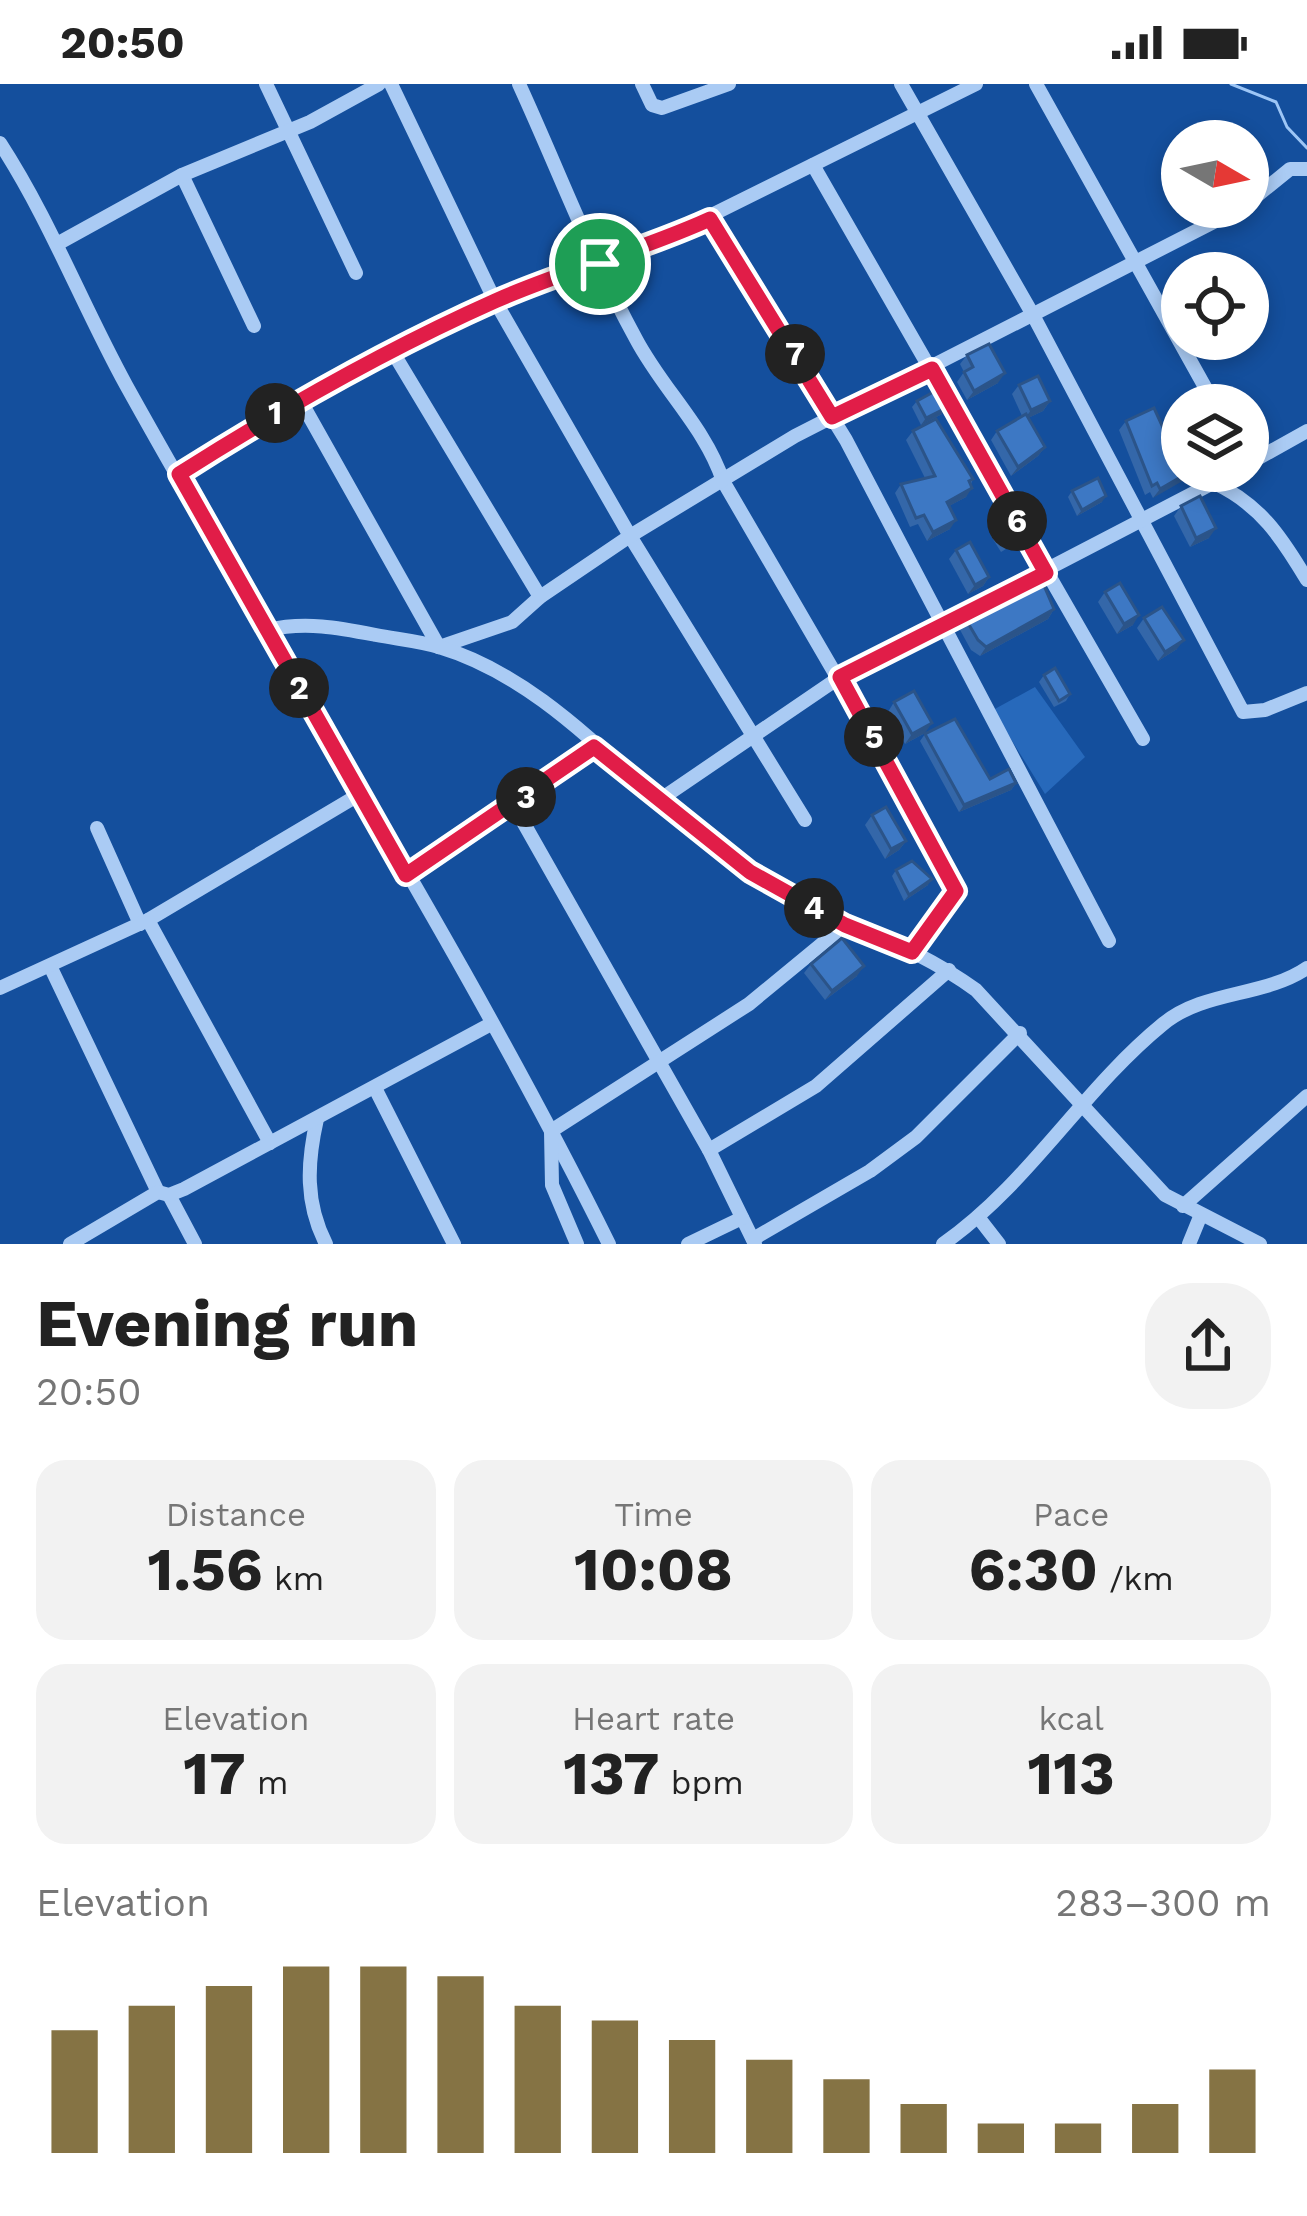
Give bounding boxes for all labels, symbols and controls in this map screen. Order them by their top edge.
text: 20:50 [60,16,185,69]
north arrow [1161,120,1269,228]
map controls [1161,120,1269,492]
pin [549,213,651,315]
icon: arrive [567,231,633,297]
button: locate [1161,252,1269,360]
pin: 7 [765,324,825,384]
text: 7 [785,334,805,373]
pin: 1 [245,383,305,443]
button: layers [1161,384,1269,492]
text: 1 [268,393,282,432]
pin: 6 [987,491,1047,551]
text: 6 [1007,501,1027,540]
pin: 2 [269,658,329,718]
text: 2 [289,668,309,707]
pin: 5 [844,707,904,767]
text: 5 [864,717,884,756]
pin: 3 [496,767,556,827]
text: 3 [516,777,536,816]
pin: 4 [784,878,844,938]
text: 4 [803,888,825,927]
button: share [1145,1283,1271,1409]
text: Evening run [36,1285,418,1362]
text: 20:50 [36,1369,142,1414]
text: Distance [166,1495,306,1534]
text: Time [614,1495,693,1534]
text: Pace [1033,1495,1109,1534]
text: 1.56 [148,1534,263,1605]
text: 10:08 [574,1534,733,1605]
text: 6:30 [969,1534,1098,1605]
text: km [263,1559,324,1598]
text: /km [1098,1559,1174,1598]
text: Elevation [162,1699,309,1738]
text: Heart rate [572,1699,735,1738]
text: kcal [1038,1699,1104,1738]
text: 17 [183,1738,246,1809]
text: 137 [563,1738,660,1809]
text: 113 [1028,1738,1115,1809]
text: m [246,1763,288,1802]
text: bpm [660,1763,744,1802]
text: Elevation [36,1880,210,1925]
text: 283–300 m [1055,1880,1271,1925]

